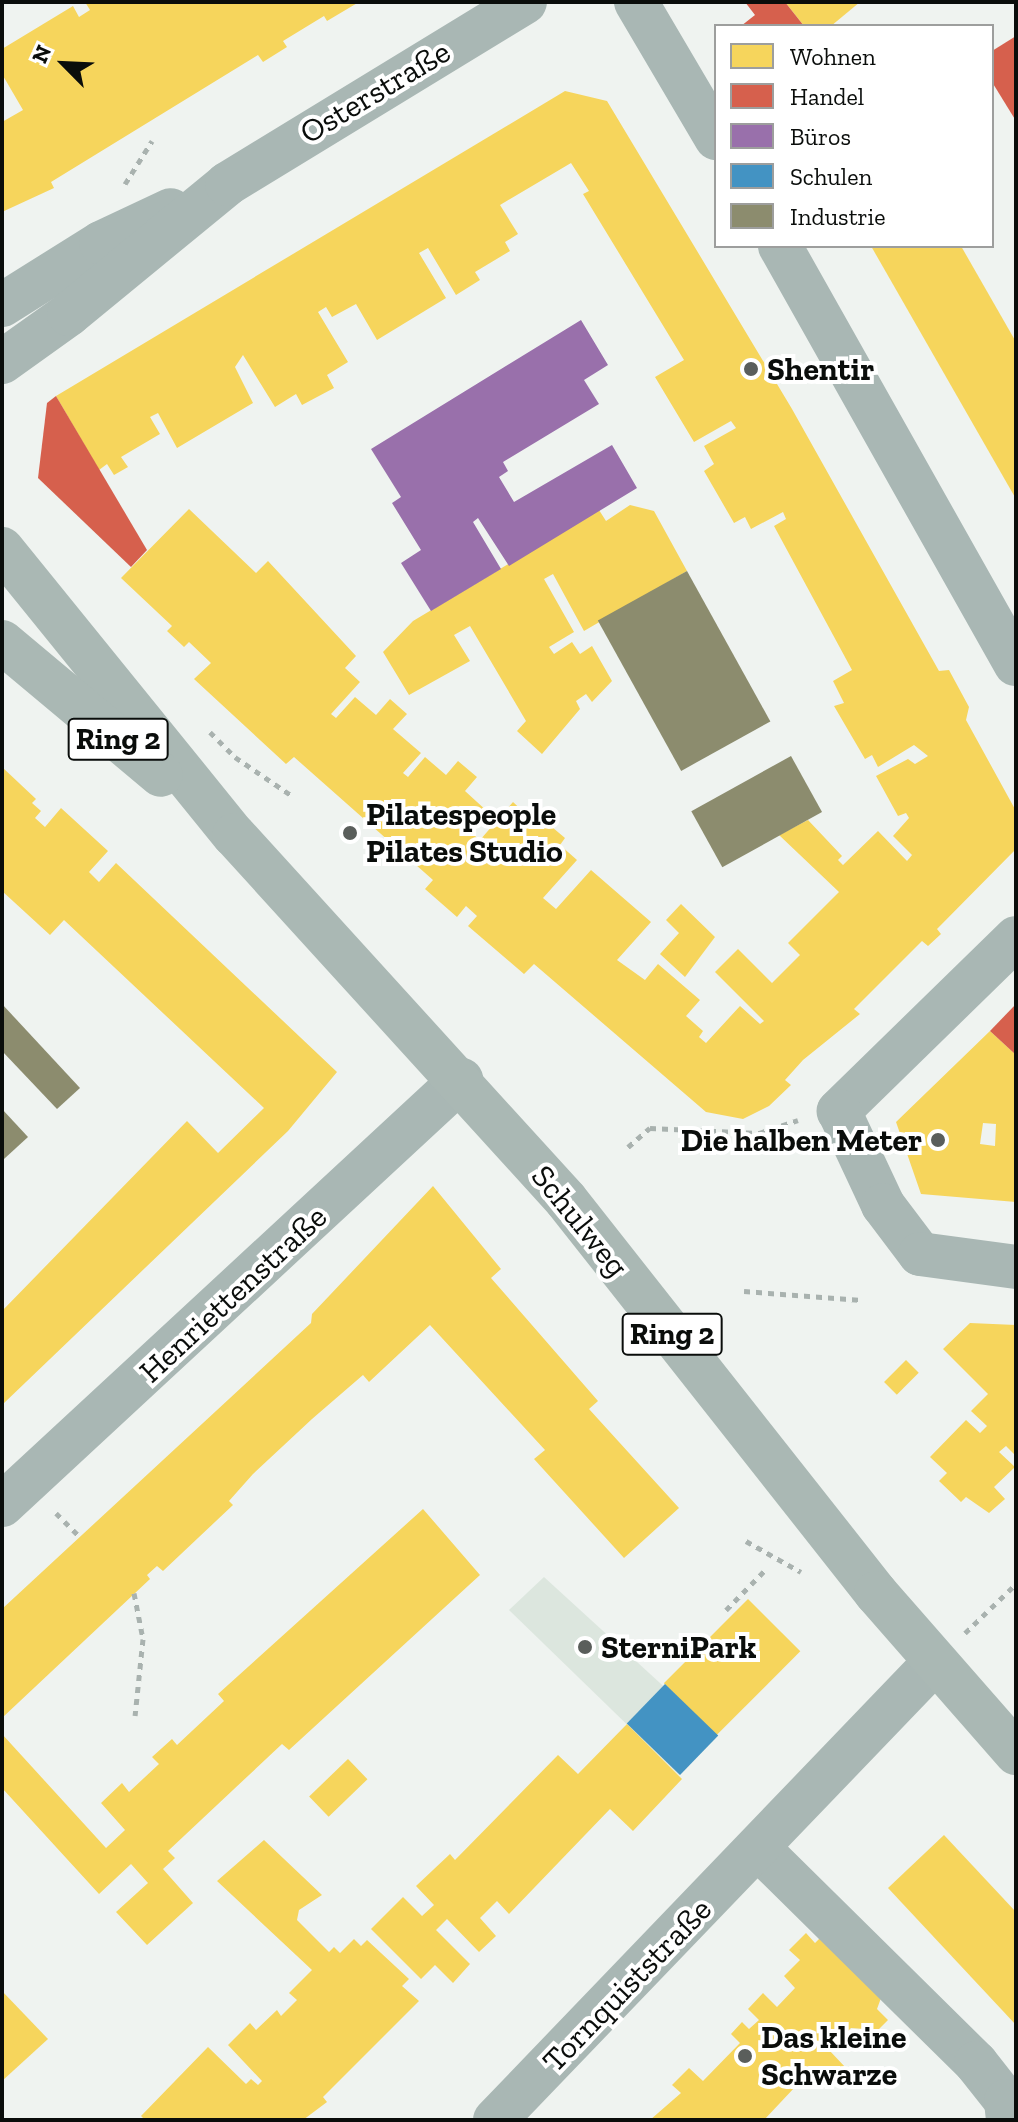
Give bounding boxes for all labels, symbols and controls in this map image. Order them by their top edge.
north arrow [24,24,104,104]
legend [714,24,994,248]
street label: Osterstraße [293,32,457,152]
text: N [26,41,57,67]
text: Wohnen [790,42,876,71]
text: Handel [790,82,864,111]
text: Büros [790,122,851,151]
text: Schulen [790,162,872,191]
text: Industrie [790,202,886,231]
place label: Shentir [767,350,874,388]
marker: Shentir [742,360,760,378]
road number: Ring 2 [66,713,170,765]
place label: Pilatespeople Pilates Studio [366,796,563,871]
marker: Pilatespeople Pilates Studio [341,824,359,842]
place label: Die halben Meter [681,1121,922,1159]
marker: Die halben Meter [929,1131,947,1149]
street label: Schulweg [523,1157,637,1285]
street label: Henriettenstraße [131,1197,335,1391]
road number: Ring 2 [620,1308,724,1360]
place label: SterniPark [601,1628,756,1666]
marker: SterniPark [576,1638,594,1656]
street label: Tornquiststraße [534,1890,720,2080]
place label: Das kleine Schwarze [761,2019,906,2094]
marker: Das kleine Schwarze [736,2047,754,2065]

